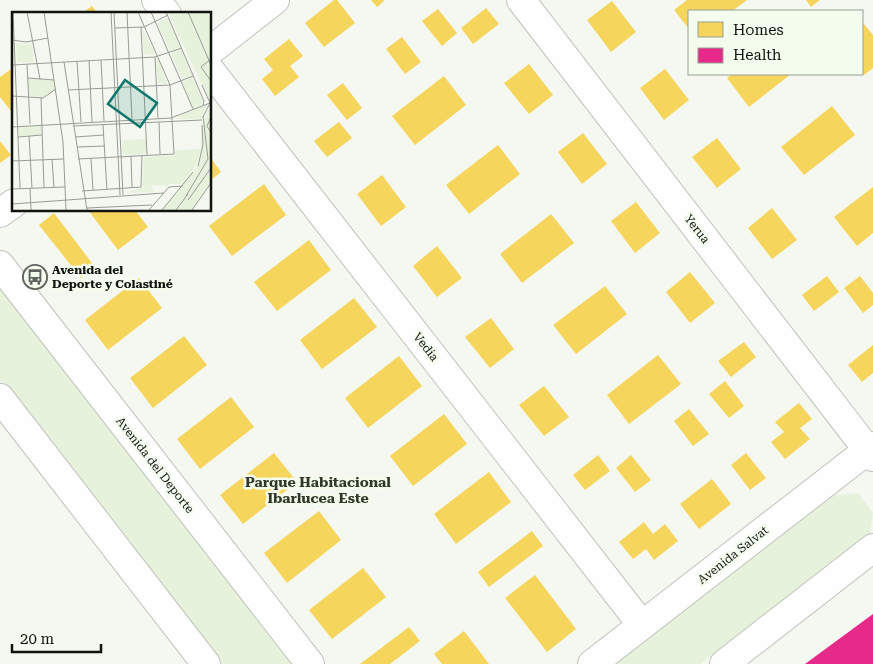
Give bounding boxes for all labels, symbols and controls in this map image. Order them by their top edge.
legend [688,10,863,75]
inset map [12,12,211,211]
text: Homes [733,21,784,39]
text: Health [733,46,782,64]
street label: Yerua [681,212,713,247]
place label: Avenida del Deporte y Colastiné [52,263,173,291]
bus stop icon: Avenida del Deporte y Colastiné [22,264,48,290]
street label: Vedia [411,330,442,364]
street label: Avenida del Deporte [113,414,197,516]
district label: Parque Habitacional Ibarlucea Este [245,474,391,506]
street label: Avenida Salvat [695,523,771,587]
scale bar [12,622,101,654]
text: 20 m [20,630,55,648]

